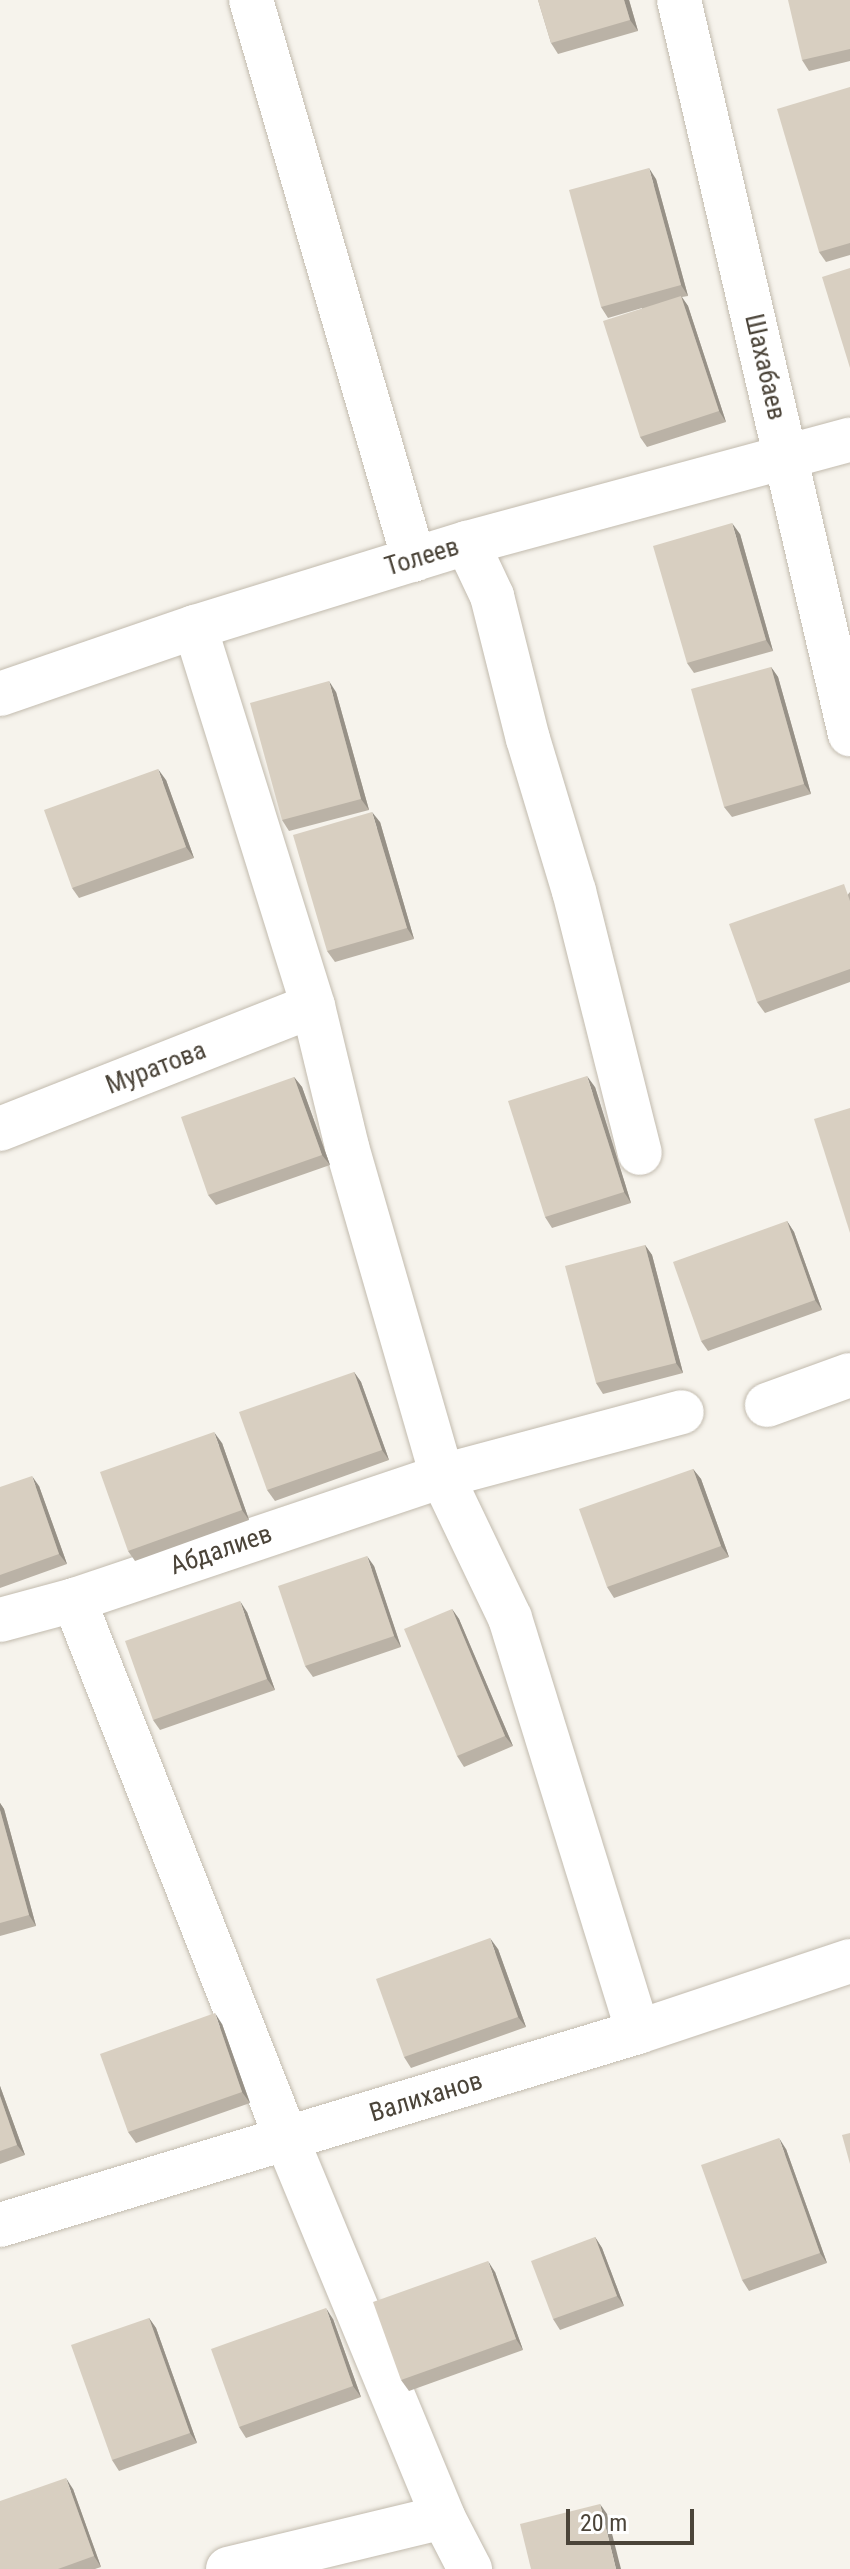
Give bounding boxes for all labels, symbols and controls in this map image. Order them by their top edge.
street label: Шахабаев [738,311,792,423]
street label: Толеев [381,531,463,583]
street label: Муратова [102,1035,210,1101]
street label: Абдалиев [166,1518,276,1582]
street label: Валиханов [366,2065,486,2129]
scale bar [570,2493,698,2543]
text: 20 m [580,2509,627,2537]

